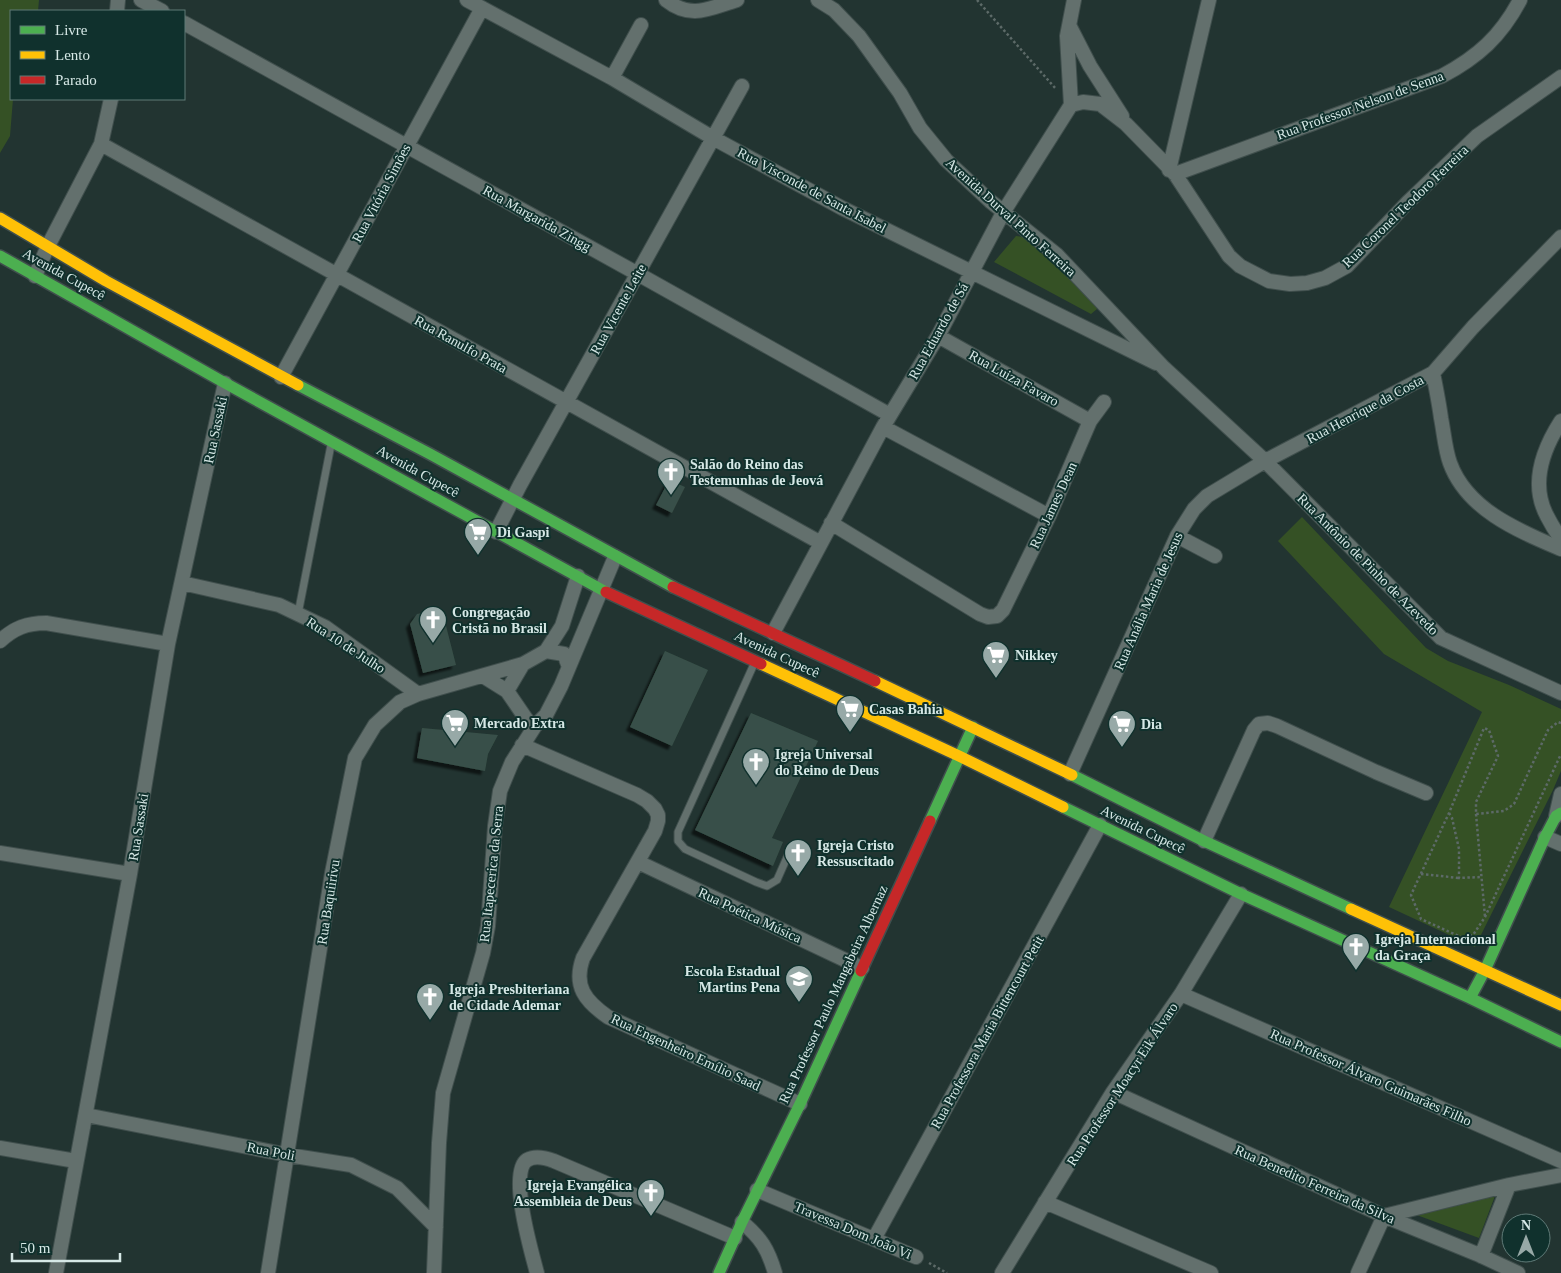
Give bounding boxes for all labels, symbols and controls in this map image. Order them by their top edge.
legend [10,10,185,100]
text: Livre [55,22,88,38]
text: Lento [55,47,90,63]
street label: Rua Professor Nelson de Senna [1275,68,1446,143]
text: Parado [55,72,97,88]
street label: Rua Vitória Simões [349,141,414,245]
street label: Rua Coronel Teodoro Ferreira [1339,142,1472,270]
street label: Rua Visconde de Santa Isabel [735,145,889,236]
street label: Avenida Durval Pinto Ferreira [943,155,1079,280]
street label: Rua Margarida Zingg [480,183,593,254]
street label: Avenida Cupecê [20,246,108,303]
street label: Rua Vicente Leite [587,262,649,357]
street label: Rua Eduardo de Sá [906,280,971,382]
street label: Rua Ranulfo Prata [412,313,510,376]
street label: Rua Luiza Favaro [966,348,1061,409]
street label: Rua Henrique da Costa [1304,372,1427,447]
street label: Rua Sassaki [201,395,230,465]
street label: Avenida Cupecê [374,443,462,500]
church icon: Salão do Reino das Testemunhas de Jeová [656,457,686,496]
place label: Salão do Reino das Testemunhas de Jeová [690,457,823,488]
street label: Rua James Dean [1027,460,1080,551]
street label: Rua Antônio de Pinho de Azevedo [1294,491,1441,638]
supermarket icon: Di Gaspi [463,517,493,556]
place label: Di Gaspi [497,525,550,540]
street label: Rua Anália Maria de Jesus [1111,530,1186,672]
church icon: Congregação Cristã no Brasil [418,605,448,644]
place label: Congregação Cristã no Brasil [452,605,547,636]
street label: Rua 10 de Julho [304,614,388,676]
street label: Avenida Cupecê [732,628,822,681]
supermarket icon: Nikkey [981,640,1011,679]
place label: Nikkey [1015,648,1058,663]
supermarket icon: Casas Bahia [835,694,865,733]
place label: Casas Bahia [869,702,943,717]
supermarket icon: Mercado Extra [440,708,470,747]
supermarket icon: Dia [1107,709,1137,748]
place label: Mercado Extra [474,716,565,731]
place label: Dia [1141,717,1162,732]
church icon: Igreja Universal do Reino de Deus [741,747,771,786]
place label: Igreja Universal do Reino de Deus [775,747,879,778]
street label: Rua Sassaki [126,792,151,862]
street label: Avenida Cupecê [1098,803,1187,856]
street label: Rua Itapecerica da Serra [477,804,506,943]
church icon: Igreja Cristo Ressuscitado [783,838,813,877]
place label: Igreja Cristo Ressuscitado [817,838,894,869]
street label: Rua Baquiirivu [314,858,343,946]
street label: Rua Professor Paulo Mangabeira Albernaz [776,883,891,1106]
street label: Rua Poética Música [696,885,804,946]
church icon: Igreja Internacional da Graça [1341,932,1371,971]
place label: Igreja Internacional da Graça [1375,932,1496,963]
street label: Rua Professora Maria Bittencourt Petit [928,933,1047,1131]
place label: Escola Estadual Martins Pena [685,964,780,995]
school or university icon: Escola Estadual Martins Pena [784,964,814,1003]
church icon: Igreja Presbiteriana de Cidade Ademar [415,982,445,1021]
place label: Igreja Presbiteriana de Cidade Ademar [449,982,569,1013]
street label: Rua Professor Moacyr Eik Álvaro [1063,999,1181,1169]
street label: Rua Engenheiro Emílio Saad [609,1011,763,1094]
street label: Rua Professor Álvaro Guimarães Filho [1268,1025,1474,1129]
street label: Rua Poli [246,1139,296,1164]
street label: Rua Benedito Ferreira da Silva [1233,1142,1398,1227]
place label: Igreja Evangélica Assembleia de Deus [514,1178,633,1209]
church icon: Igreja Evangélica Assembleia de Deus [636,1178,666,1217]
street label: Travessa Dom João Vi [792,1199,914,1262]
north arrow [1501,1213,1551,1263]
text: N [1521,1218,1531,1233]
scale bar [12,1230,120,1262]
text: 50 m [20,1240,51,1256]

